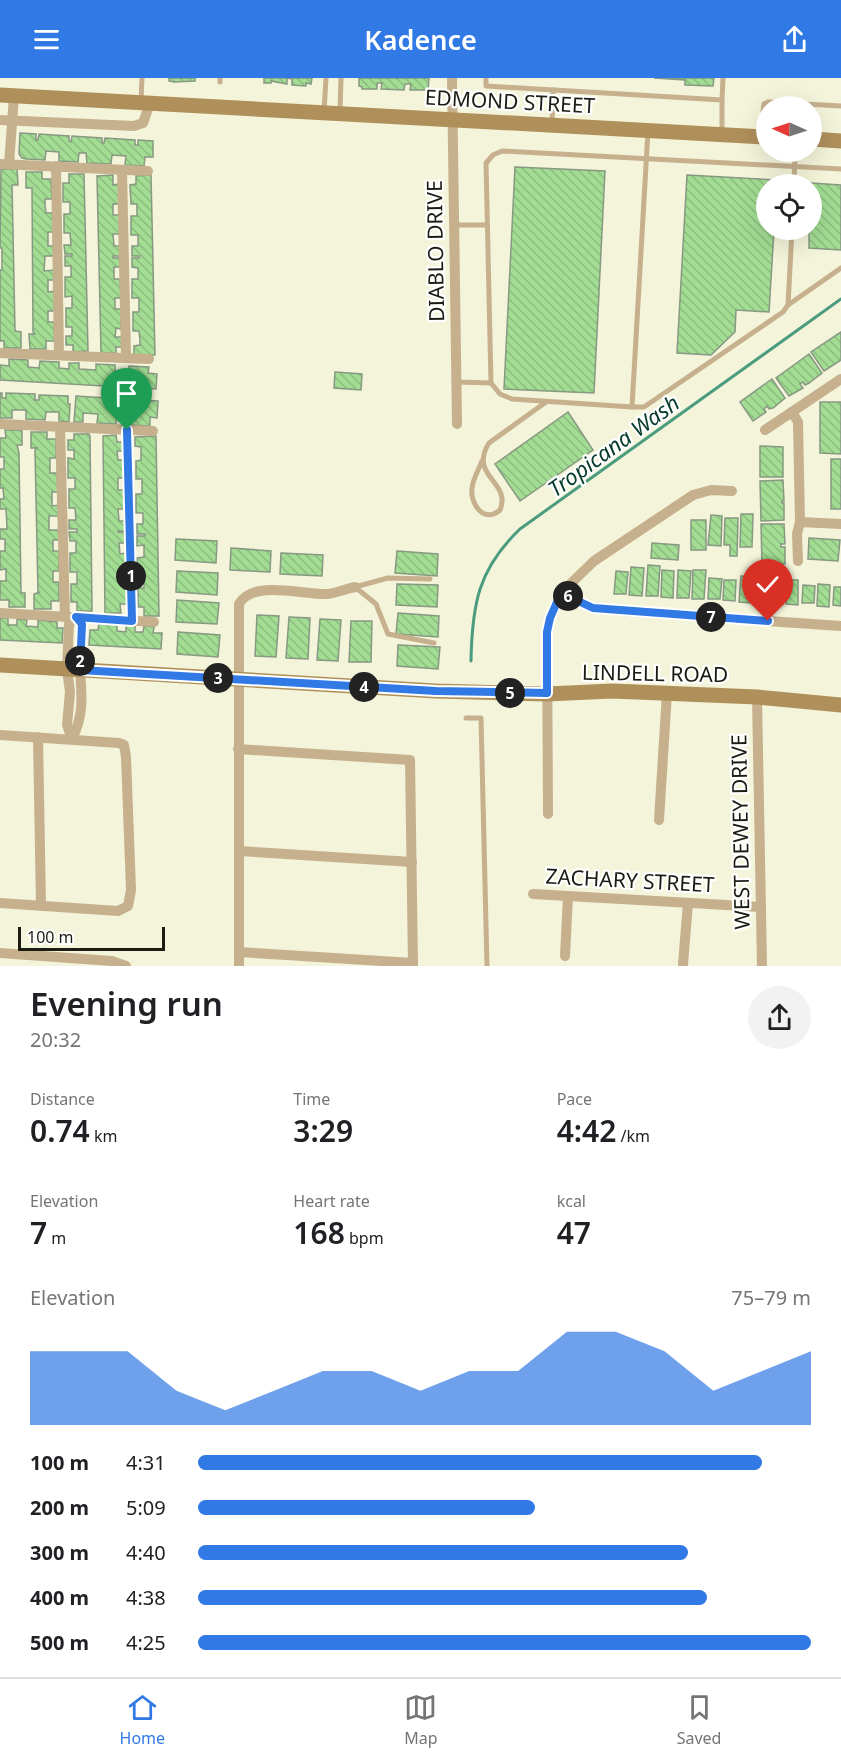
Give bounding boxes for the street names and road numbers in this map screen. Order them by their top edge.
street label: EDMOND STREET [424,83,596,119]
street label: DIABLO DRIVE [420,180,450,322]
street label: LINDELL ROAD [582,658,728,688]
street label: WEST DEWEY DRIVE [724,734,756,930]
street label: ZACHARY STREET [545,862,715,898]

